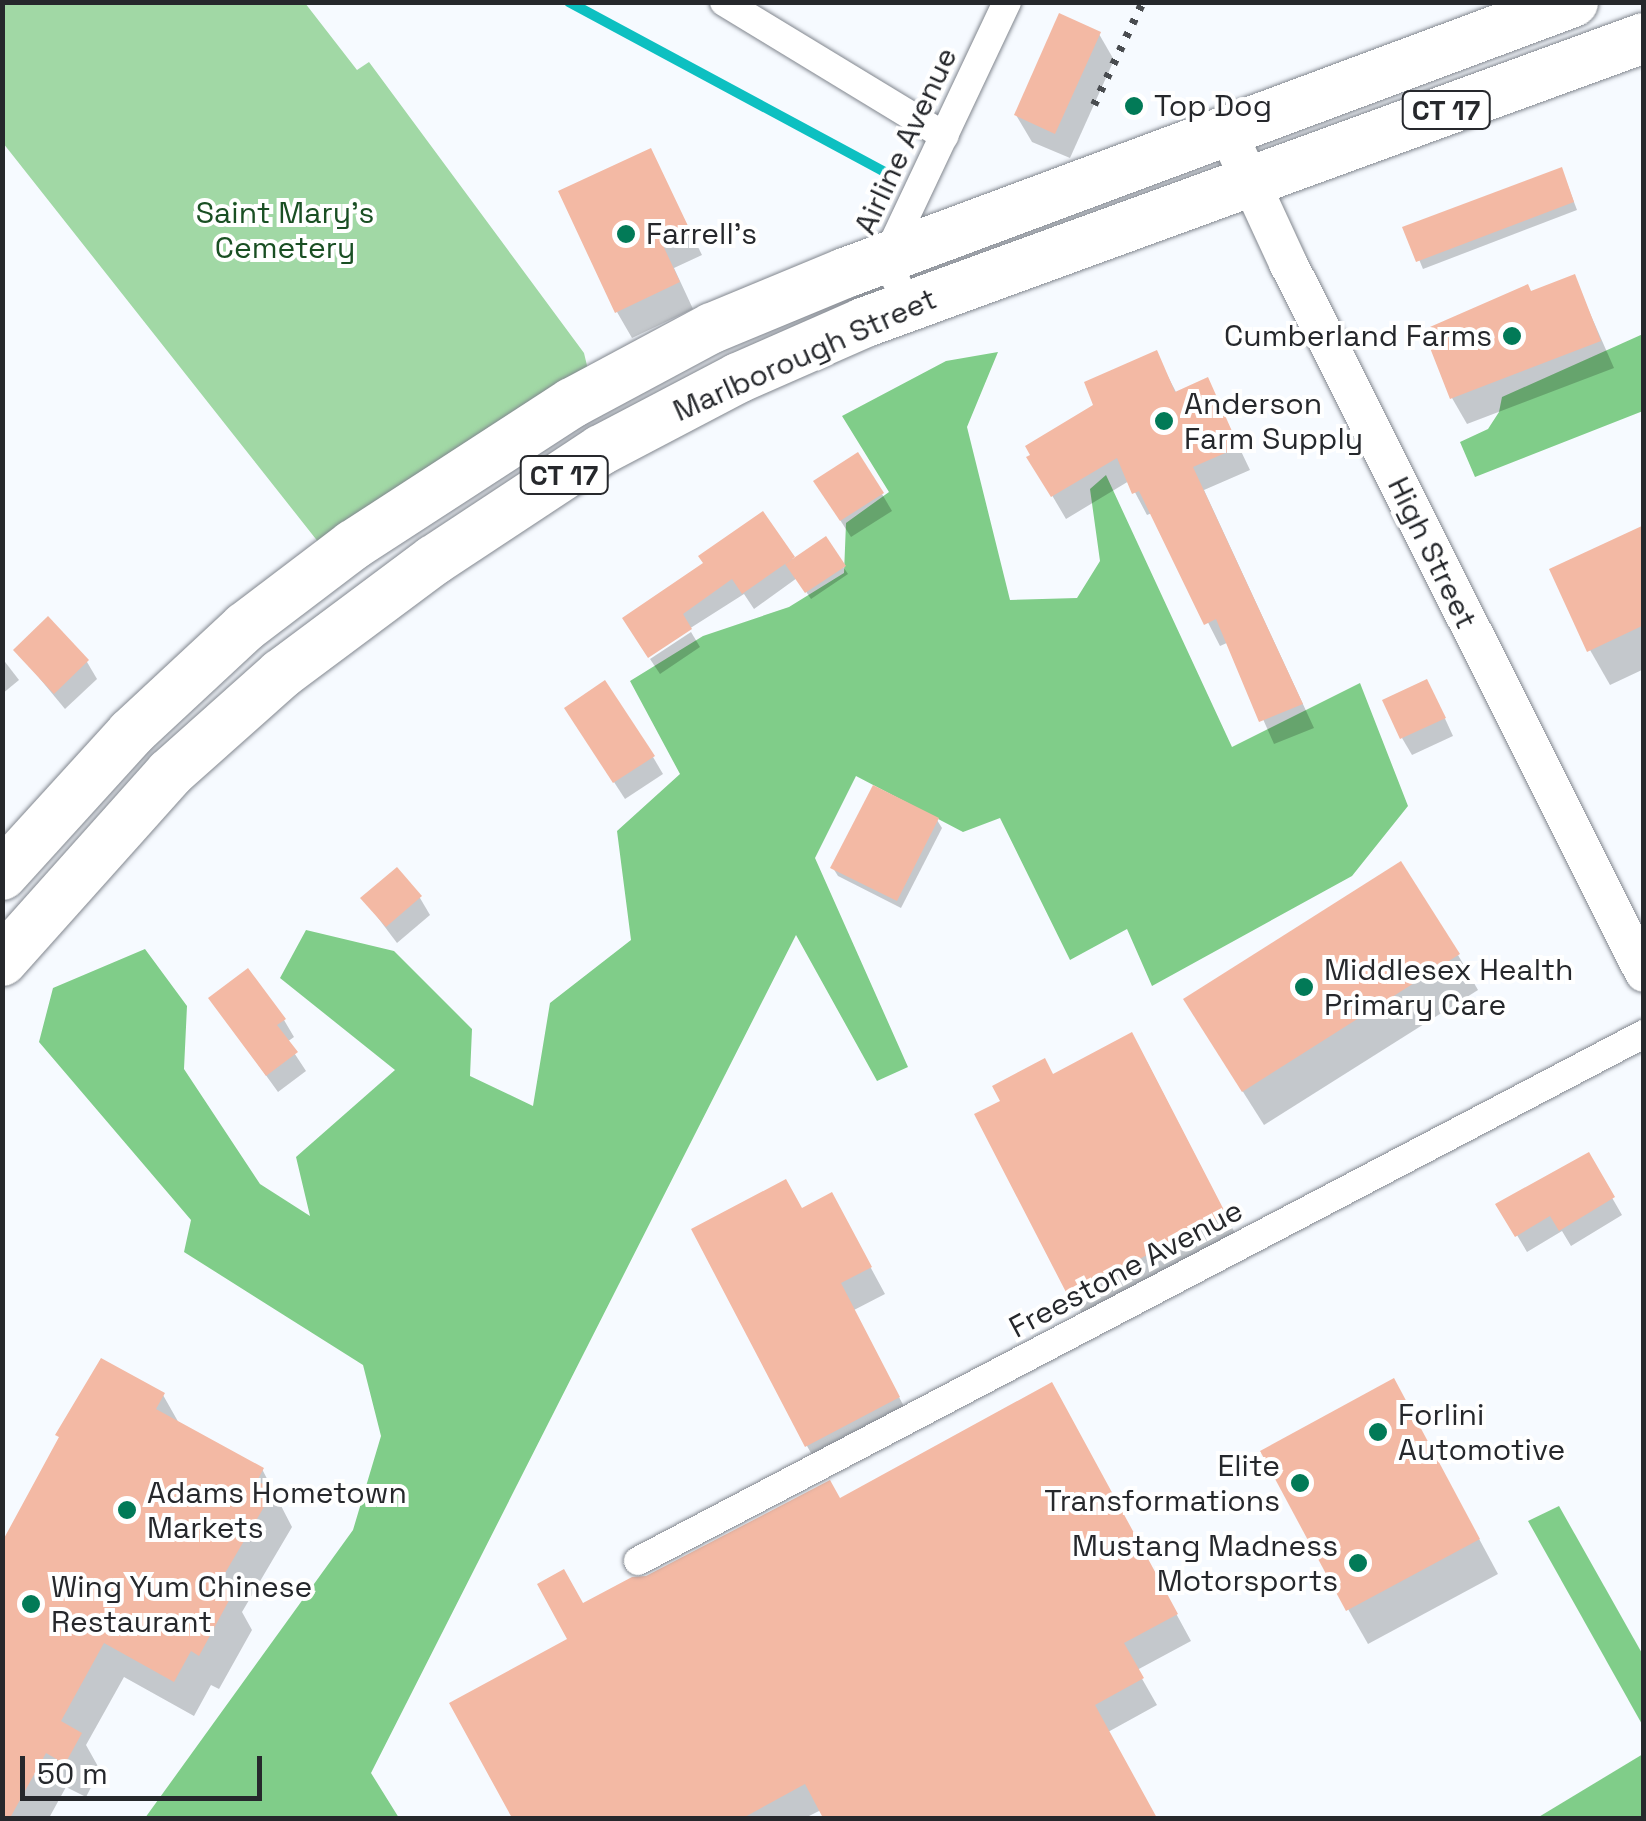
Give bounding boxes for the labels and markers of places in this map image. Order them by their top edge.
place label: Top Dog [1154,88,1272,124]
marker: Top Dog [1123,95,1145,117]
place label: Farrell's [646,216,757,252]
marker: Farrell's [615,223,637,245]
place label: Cumberland Farms [1224,318,1492,354]
marker: Cumberland Farms [1501,325,1523,347]
place label: Anderson Farm Supply [1184,386,1363,456]
marker: Anderson Farm Supply [1153,410,1175,432]
place label: Middlesex Health Primary Care [1324,952,1573,1022]
marker: Middlesex Health Primary Care [1293,976,1315,998]
place label: Forlini Automotive [1398,1397,1565,1468]
marker: Forlini Automotive [1367,1421,1389,1443]
place label: Elite Transformations [1044,1448,1280,1518]
marker: Elite Transformations [1289,1472,1311,1494]
place label: Adams Hometown Markets [147,1475,407,1546]
marker: Adams Hometown Markets [116,1499,138,1521]
place label: Mustang Madness Motorsports [1072,1528,1338,1598]
marker: Mustang Madness Motorsports [1347,1552,1369,1574]
place label: Wing Yum Chinese Restaurant [51,1569,313,1640]
marker: Wing Yum Chinese Restaurant [20,1593,42,1615]

